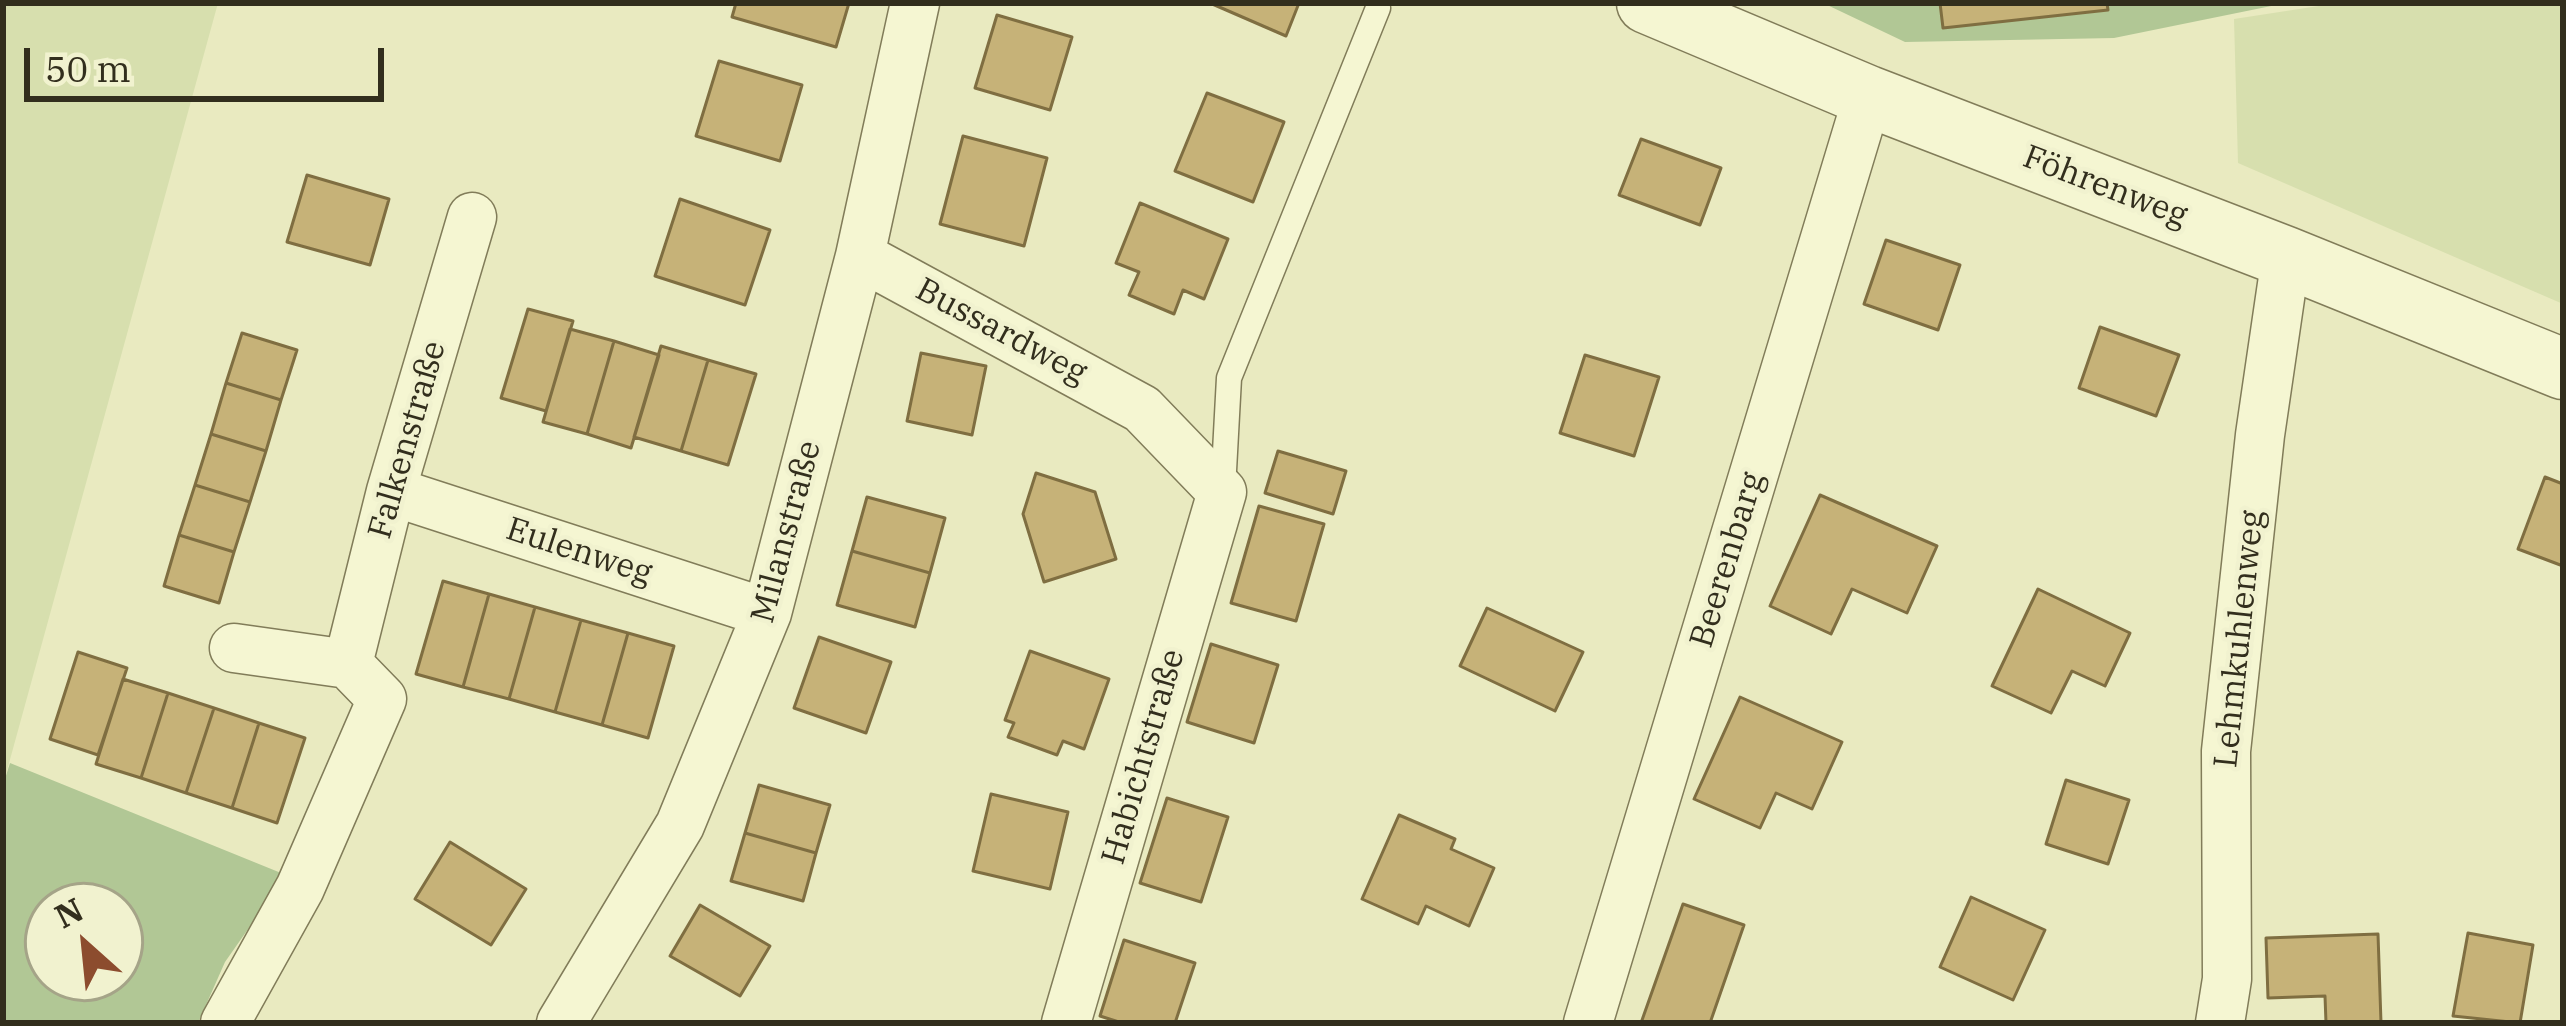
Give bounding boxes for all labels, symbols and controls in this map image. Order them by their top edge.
scale bar [30,24,390,98]
text: 50 m [45,45,131,92]
street label: Föhrenweg [2017,138,2193,236]
street label: Bussardweg [909,270,1093,394]
street label: Falkenstraße [361,337,455,543]
street label: Milanstraße [744,436,830,628]
street label: Beerenbarg [1683,467,1773,653]
street label: Lehmkuhlenweg [2207,508,2273,770]
street label: Eulenweg [501,510,657,594]
street label: Habichtstraße [1094,645,1194,869]
north arrow [24,882,144,1002]
text: N [47,887,90,937]

